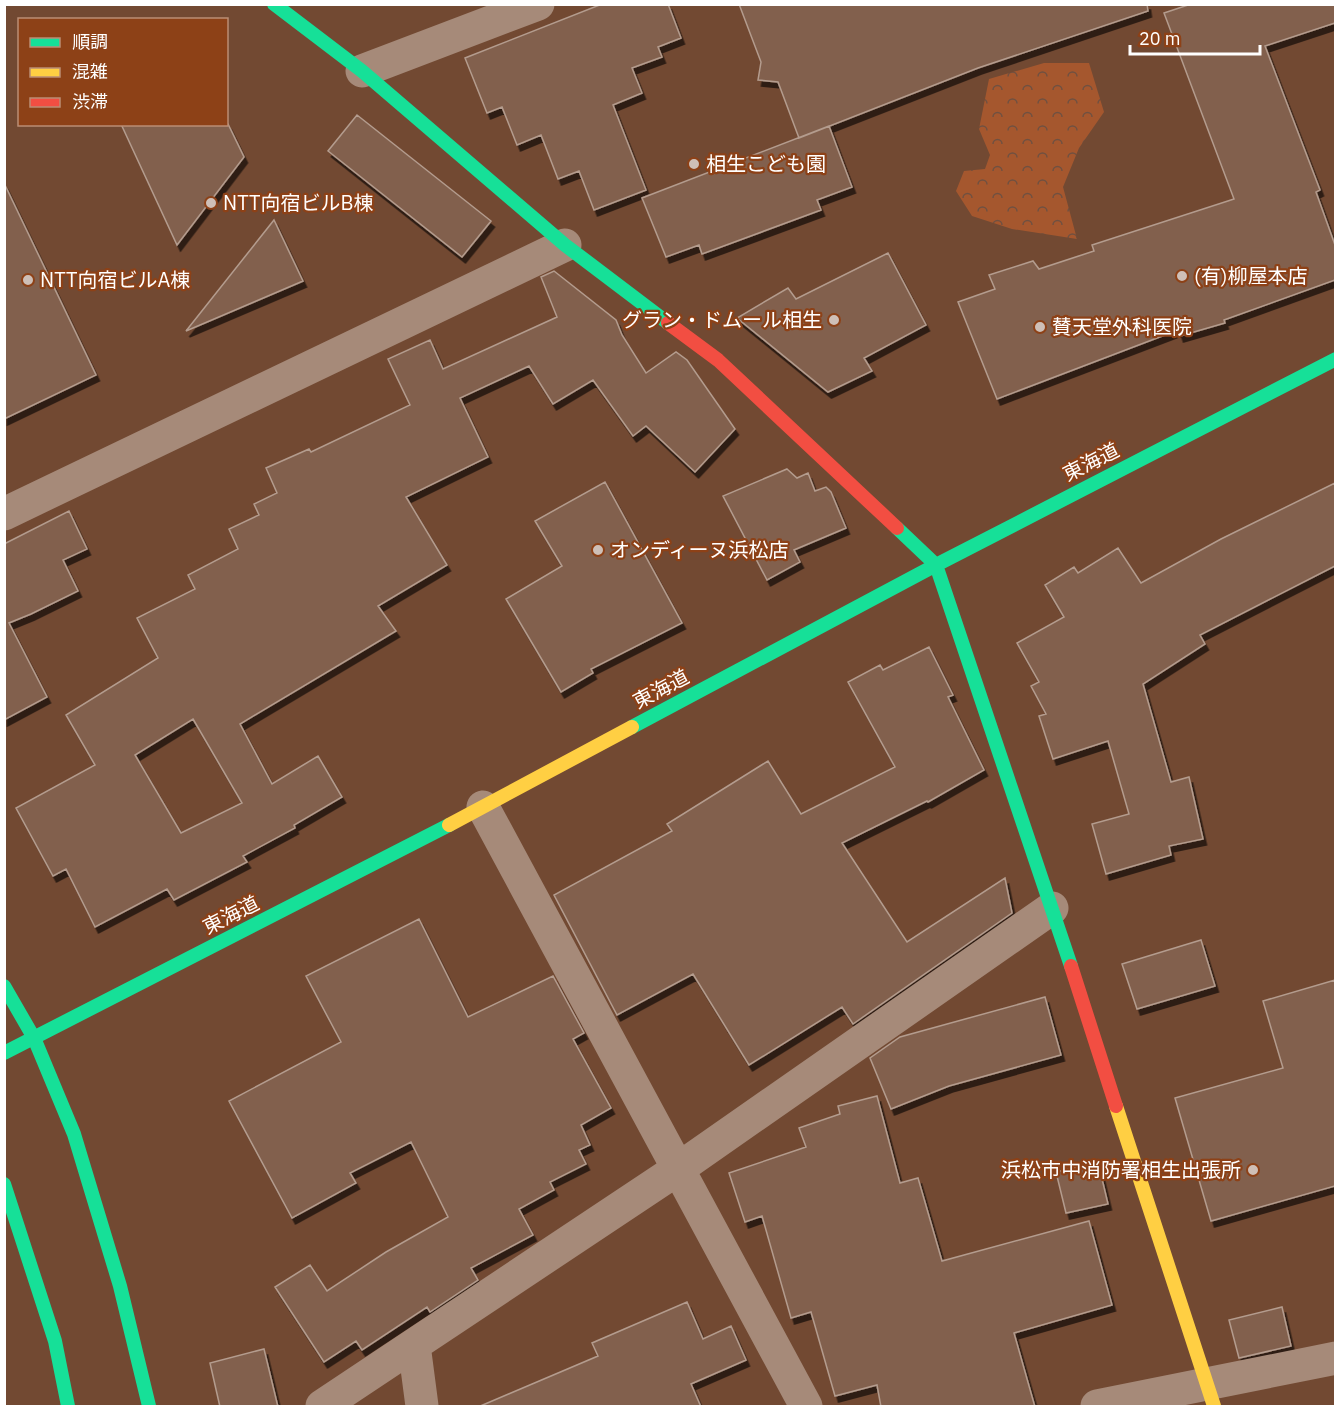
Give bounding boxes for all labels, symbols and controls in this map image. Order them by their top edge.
legend [18,18,228,126]
scale bar [1130,18,1260,56]
text: 20 m [1139,27,1181,50]
text: 順調 [72,30,108,53]
text: 混雑 [72,60,108,83]
text: 渋滞 [72,90,108,113]
place label: 相生こども園 [706,150,826,177]
marker: 相生こども園 [687,157,701,171]
place label: NTT向宿ビルB棟 [223,189,374,216]
marker: NTT向宿ビルB棟 [204,196,218,210]
place label: (有)柳屋本店 [1194,262,1307,289]
place label: NTT向宿ビルA棟 [40,266,190,293]
marker: (有)柳屋本店 [1175,269,1189,283]
marker: NTT向宿ビルA棟 [21,273,35,287]
place label: グラン・ドムール相生 [622,306,822,333]
marker: グラン・ドムール相生 [827,313,841,327]
place label: 賛天堂外科医院 [1052,313,1192,340]
marker: 賛天堂外科医院 [1033,320,1047,334]
street label: 東海道 [1058,436,1124,487]
place label: オンディーヌ浜松店 [610,536,789,563]
marker: オンディーヌ浜松店 [591,543,605,557]
street label: 東海道 [628,663,694,715]
street label: 東海道 [198,889,264,940]
place label: 浜松市中消防署相生出張所 [1001,1156,1241,1183]
marker: 浜松市中消防署相生出張所 [1246,1163,1260,1177]

